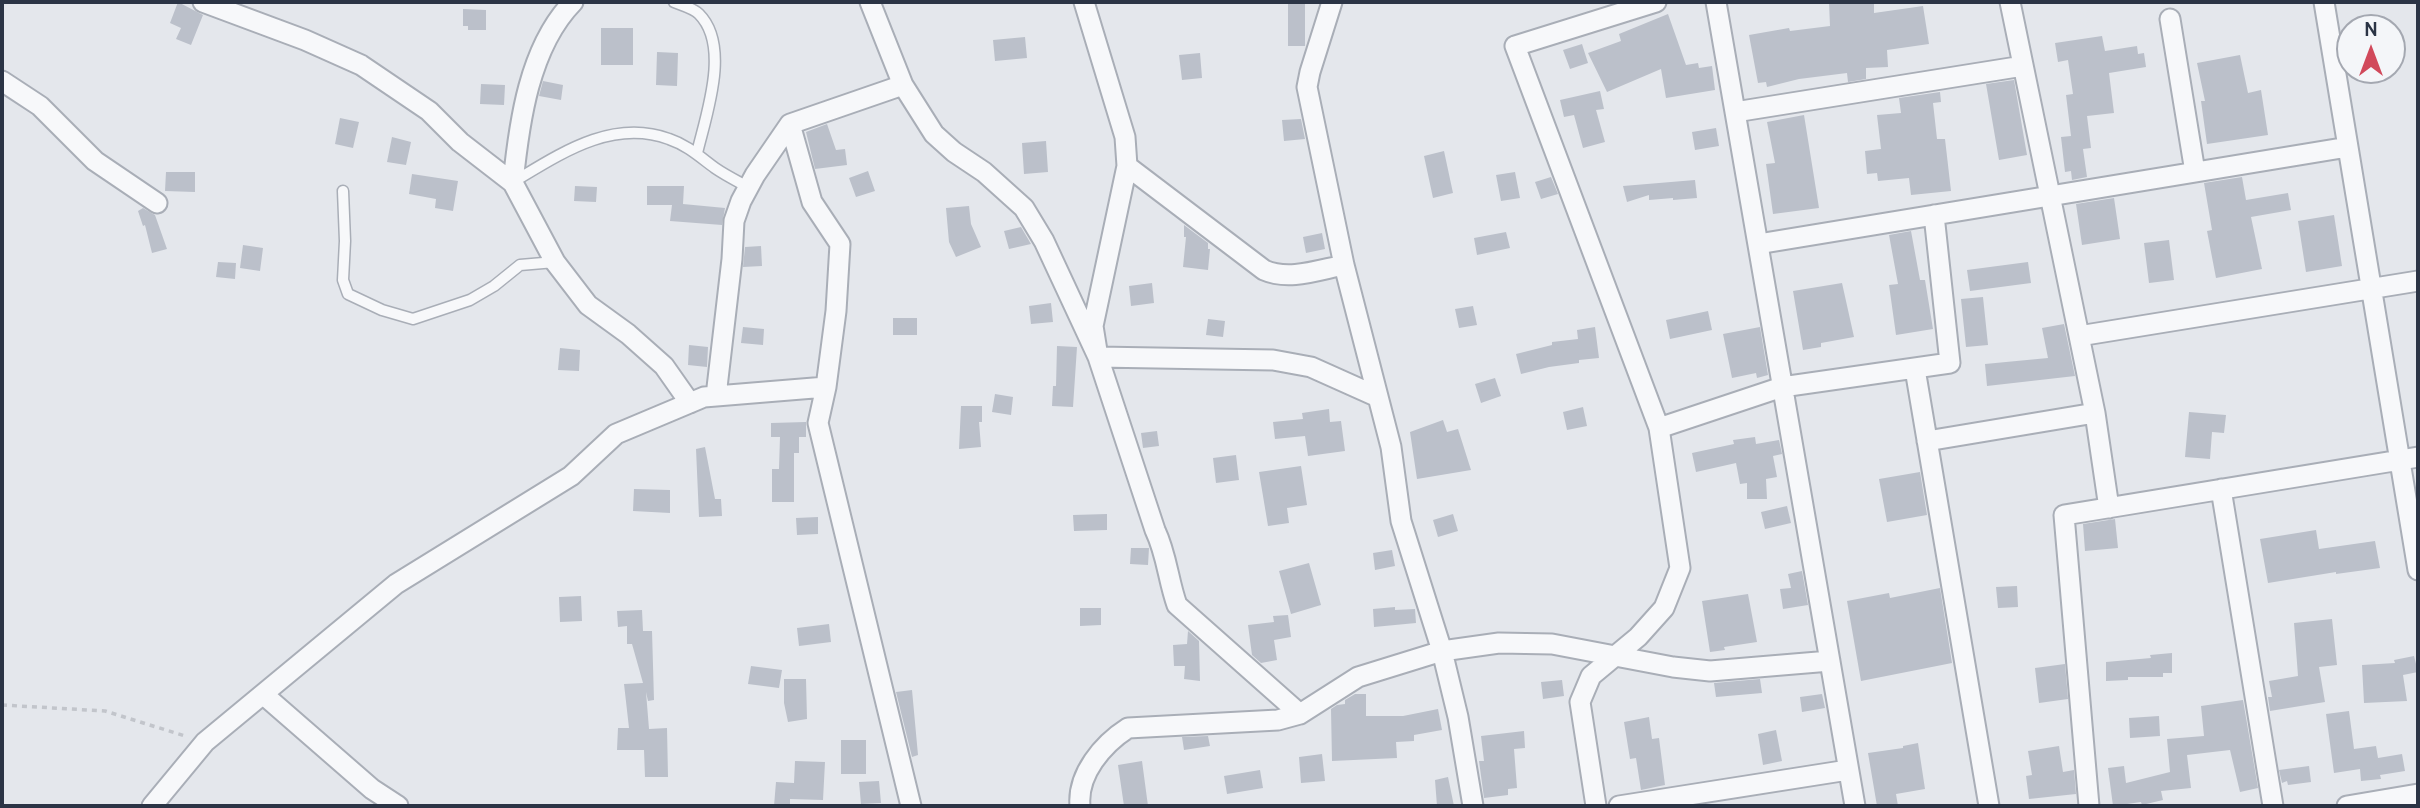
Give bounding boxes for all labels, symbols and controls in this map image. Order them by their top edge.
north arrow [2336,14,2406,84]
text: N [2364,18,2378,41]

